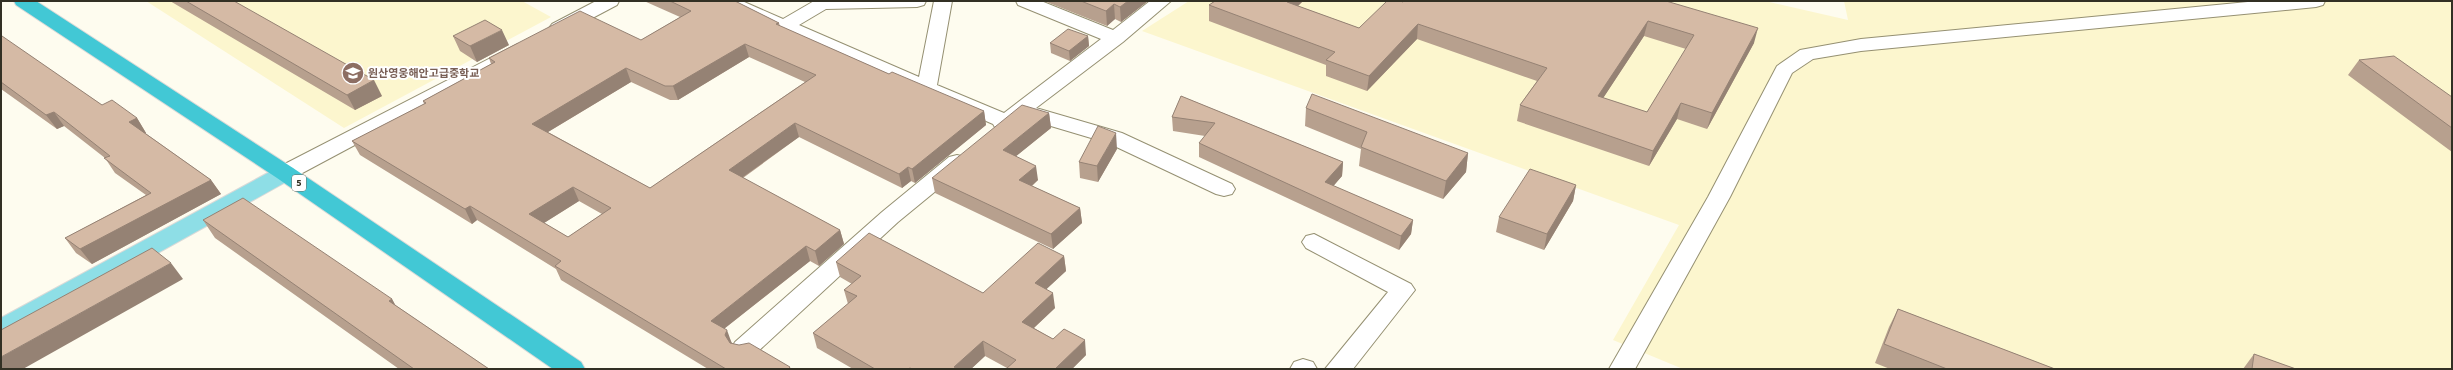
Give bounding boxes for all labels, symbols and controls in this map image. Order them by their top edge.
school or university icon: 원산영웅해안고급중학교 [340,60,366,86]
place label: 원산영웅해안고급중학교 [368,66,479,81]
road number: 5 [292,175,306,191]

